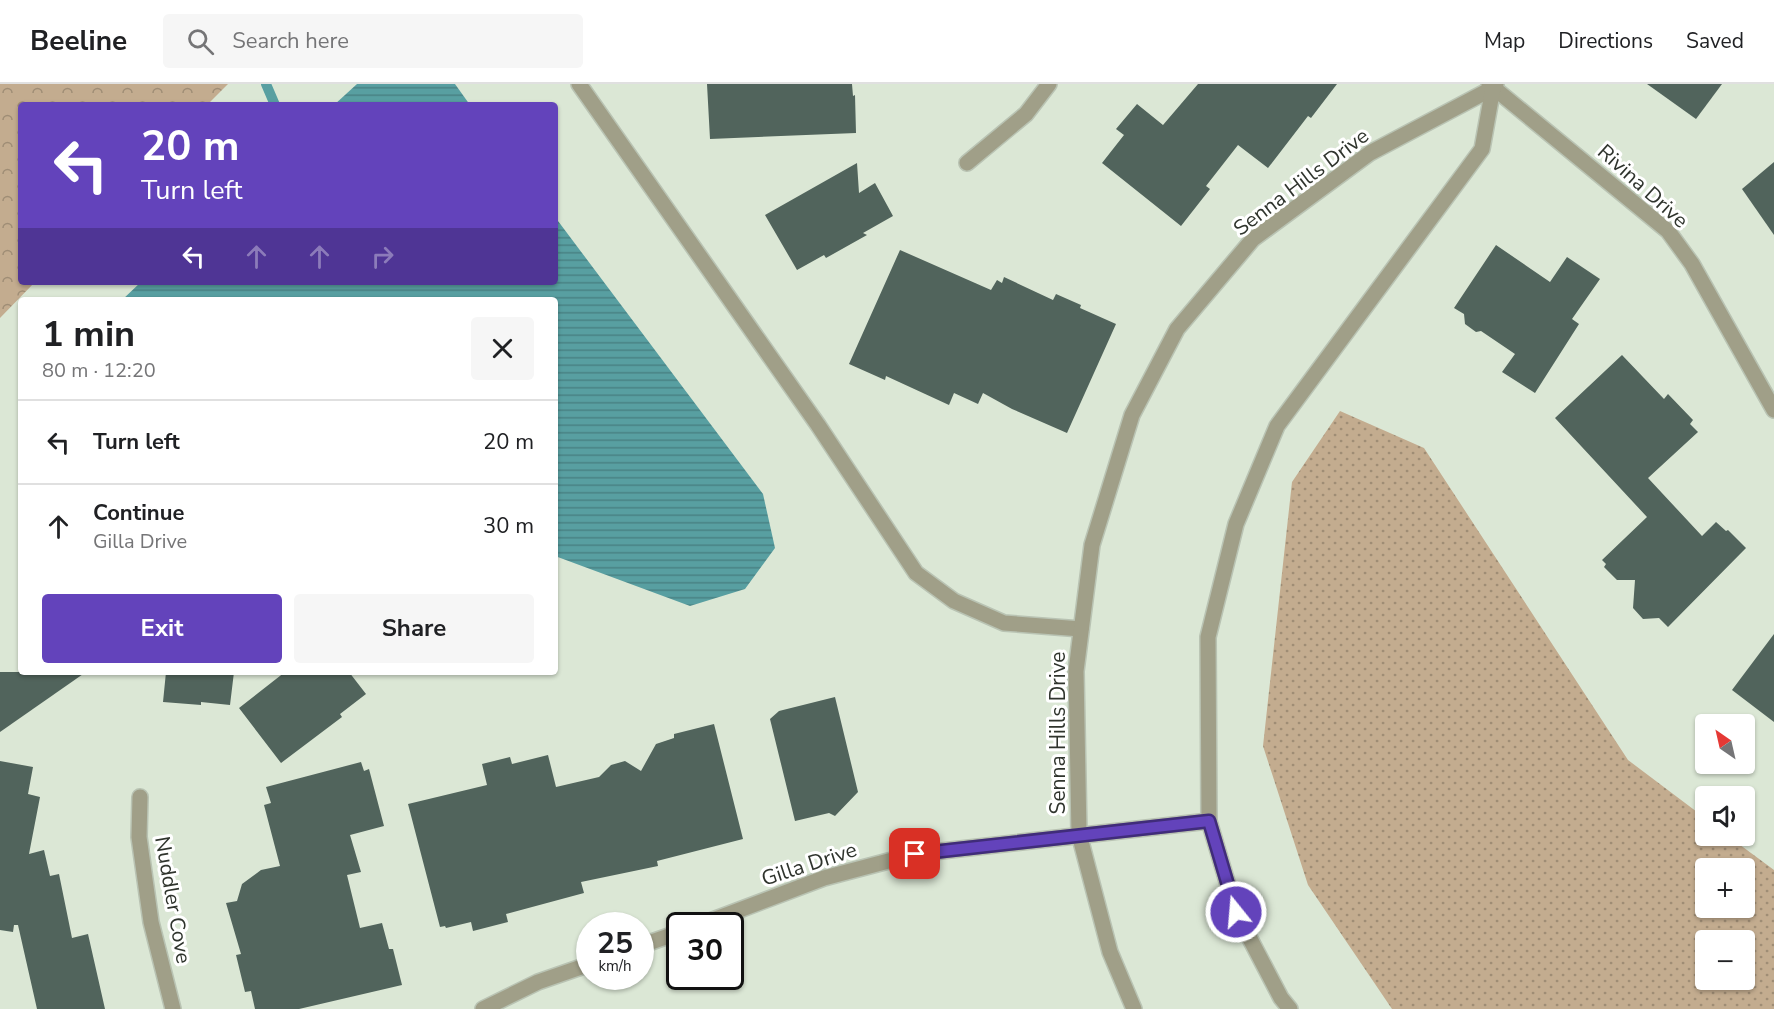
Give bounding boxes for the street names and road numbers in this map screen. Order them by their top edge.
street label: Senna Hills Drive [1228,122,1374,242]
street label: Rivina Drive [1592,138,1694,234]
street label: Senna Hills Drive [1044,652,1072,814]
street label: Nuddler Cove [148,834,198,966]
street label: Gilla Drive [758,835,860,893]

